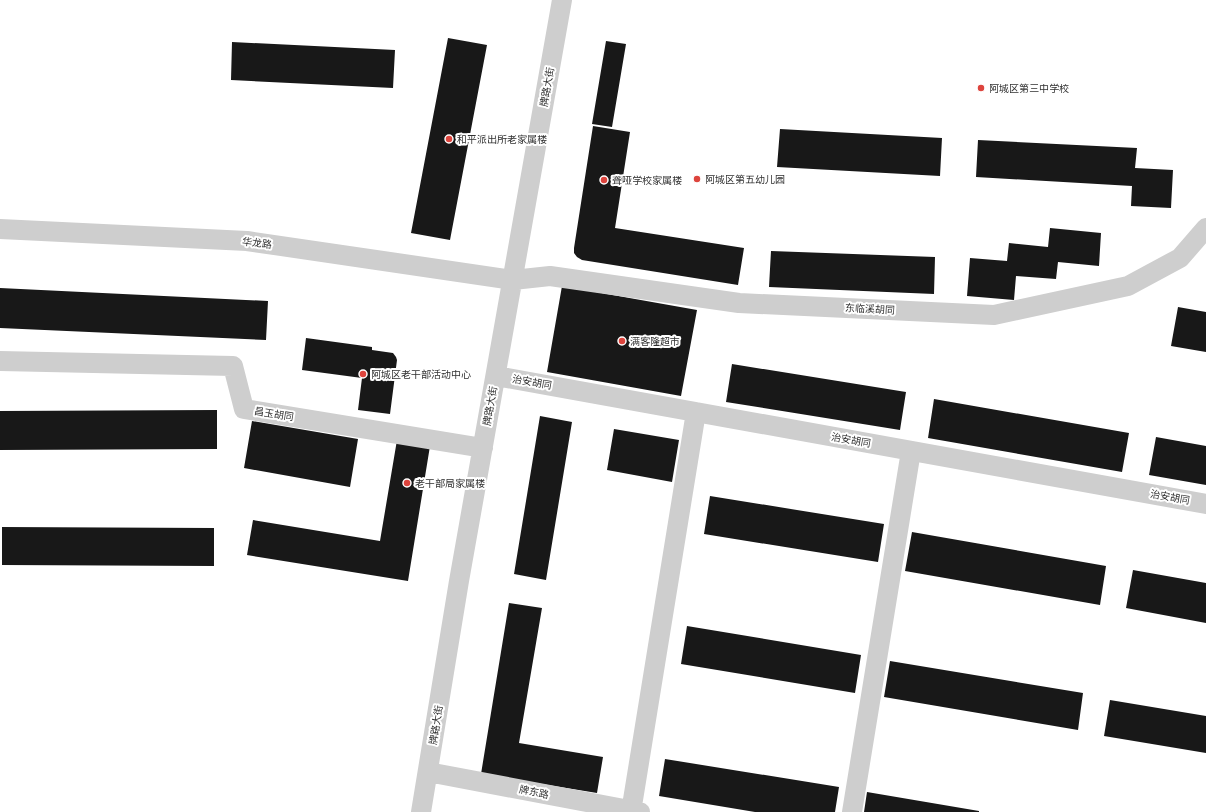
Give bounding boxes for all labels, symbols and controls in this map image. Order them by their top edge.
street label: 牌路大街 [538,66,556,108]
marker: 阿城区第三中学校 [976,83,986,93]
place label: 阿城区第三中学校 [989,83,1069,94]
marker: 和平派出所老家属楼 [444,134,454,144]
place label: 和平派出所老家属楼 [457,134,547,145]
marker: 阿城区第五幼儿园 [692,174,702,184]
place label: 阿城区第五幼儿园 [705,174,785,185]
marker: 聋哑学校家属楼 [599,175,609,185]
place label: 聋哑学校家属楼 [612,175,682,186]
street label: 华龙路 [241,236,273,250]
street label: 东临溪胡同 [845,302,895,316]
marker: 满客隆超市 [617,336,627,346]
place label: 满客隆超市 [630,336,680,347]
marker: 阿城区老干部活动中心 [358,369,368,379]
place label: 阿城区老干部活动中心 [371,369,471,380]
street label: 治安胡同 [511,373,553,391]
street label: 牌路大街 [481,385,499,427]
street label: 昌玉胡同 [253,405,295,423]
street label: 治安胡同 [830,431,872,449]
marker: 老干部局家属楼 [402,478,412,488]
place label: 老干部局家属楼 [415,478,485,489]
street label: 治安胡同 [1149,488,1191,506]
street label: 牌路大街 [427,704,445,746]
street label: 牌东路 [518,784,550,800]

